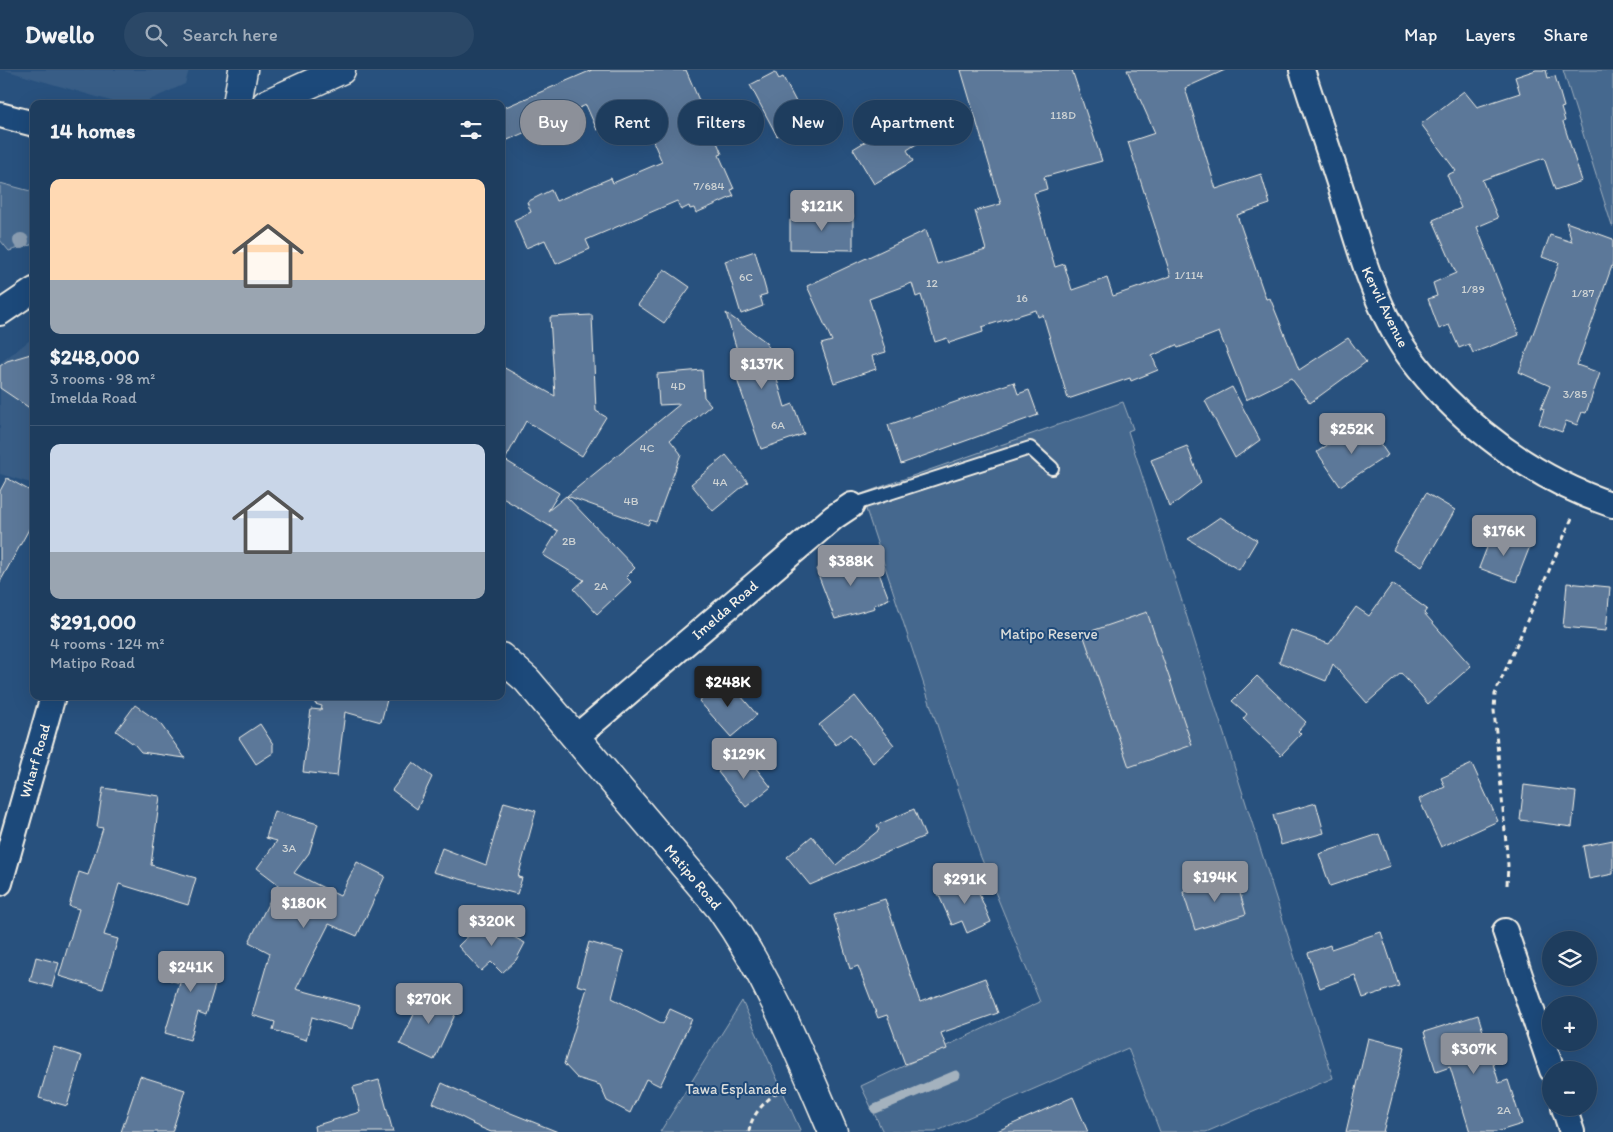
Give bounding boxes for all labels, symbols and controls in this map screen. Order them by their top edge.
search box [124,12,474,57]
text: Dwello [25,20,94,49]
icon: search [142,21,170,49]
text: Search here [182,23,278,46]
text: Map [1404,24,1437,46]
text: Layers [1465,24,1515,46]
text: Share [1543,24,1588,46]
chip: Buy [520,100,586,145]
chip: Rent [596,100,668,145]
chip: Filters [678,100,764,145]
chip: New [774,100,843,145]
chip: Apartment [853,100,973,145]
house number: 118D [1050,108,1076,122]
icon: filters [457,116,485,144]
text: 14 homes [50,118,135,143]
house number: 7/684 [693,179,725,193]
pin: $121K [787,190,857,232]
text: $121K [801,196,843,215]
icon: home [223,211,313,301]
street label: Kervil Avenue [1358,264,1412,350]
house number: 1/114 [1175,268,1203,282]
house number: 6C [739,270,753,284]
house number: 12 [926,276,939,290]
house number: 1/89 [1461,282,1485,296]
house number: 1/87 [1571,286,1595,300]
house number: 16 [1016,291,1028,305]
text: $248,000 [50,344,140,369]
pin: $137K [727,348,797,390]
text: $137K [741,354,783,373]
text: 3 rooms · 98 m² [50,369,155,388]
house number: 4D [670,379,686,393]
house number: 3/85 [1563,387,1587,401]
text: Imelda Road [50,388,137,407]
pin: $252K [1317,412,1387,455]
house number: 6A [771,418,785,432]
text: $252K [1330,419,1374,438]
house number: 4C [640,441,655,455]
house number: 4A [713,475,728,489]
icon: home [223,477,313,567]
house number: 4B [624,494,639,508]
pin: $176K [1469,514,1539,557]
text: $176K [1483,521,1525,540]
house number: 2B [562,534,576,548]
pin: $388K [816,544,886,587]
text: $388K [829,551,873,570]
street label: Imelda Road [688,576,762,643]
house number: 2A [594,579,608,593]
text: $291,000 [50,609,136,634]
park label: Matipo Reserve [1000,625,1098,643]
text: 4 rooms · 124 m² [50,634,165,653]
text: Matipo Road [50,653,135,672]
pin: $248K [693,666,763,708]
text: $248K [705,672,751,691]
street label: Wharf Road [16,721,54,800]
pin: $129K [709,738,779,780]
text: $129K [723,744,765,763]
house number: 3A [282,841,296,855]
street label: Matipo Road [661,841,725,913]
pin: $194K [1180,860,1250,903]
pin: $291K [930,862,1000,905]
text: $194K [1193,867,1237,886]
text: $291K [944,869,986,888]
pin: $180K [269,886,339,929]
text: $180K [282,893,326,912]
pin: $320K [457,904,527,947]
text: $320K [469,911,515,930]
map controls [1542,931,1597,1116]
button: layers [1542,931,1597,986]
pin: $241K [156,950,226,993]
text: $241K [169,957,213,976]
pin: $270K [394,982,464,1025]
text: $270K [407,989,451,1008]
button: + [1542,996,1597,1051]
pin: $307K [1439,1032,1509,1075]
text: $307K [1452,1039,1496,1058]
button: − [1542,1061,1597,1116]
park label: Tawa Esplanade [685,1080,787,1098]
house number: 2A [1497,1103,1511,1117]

